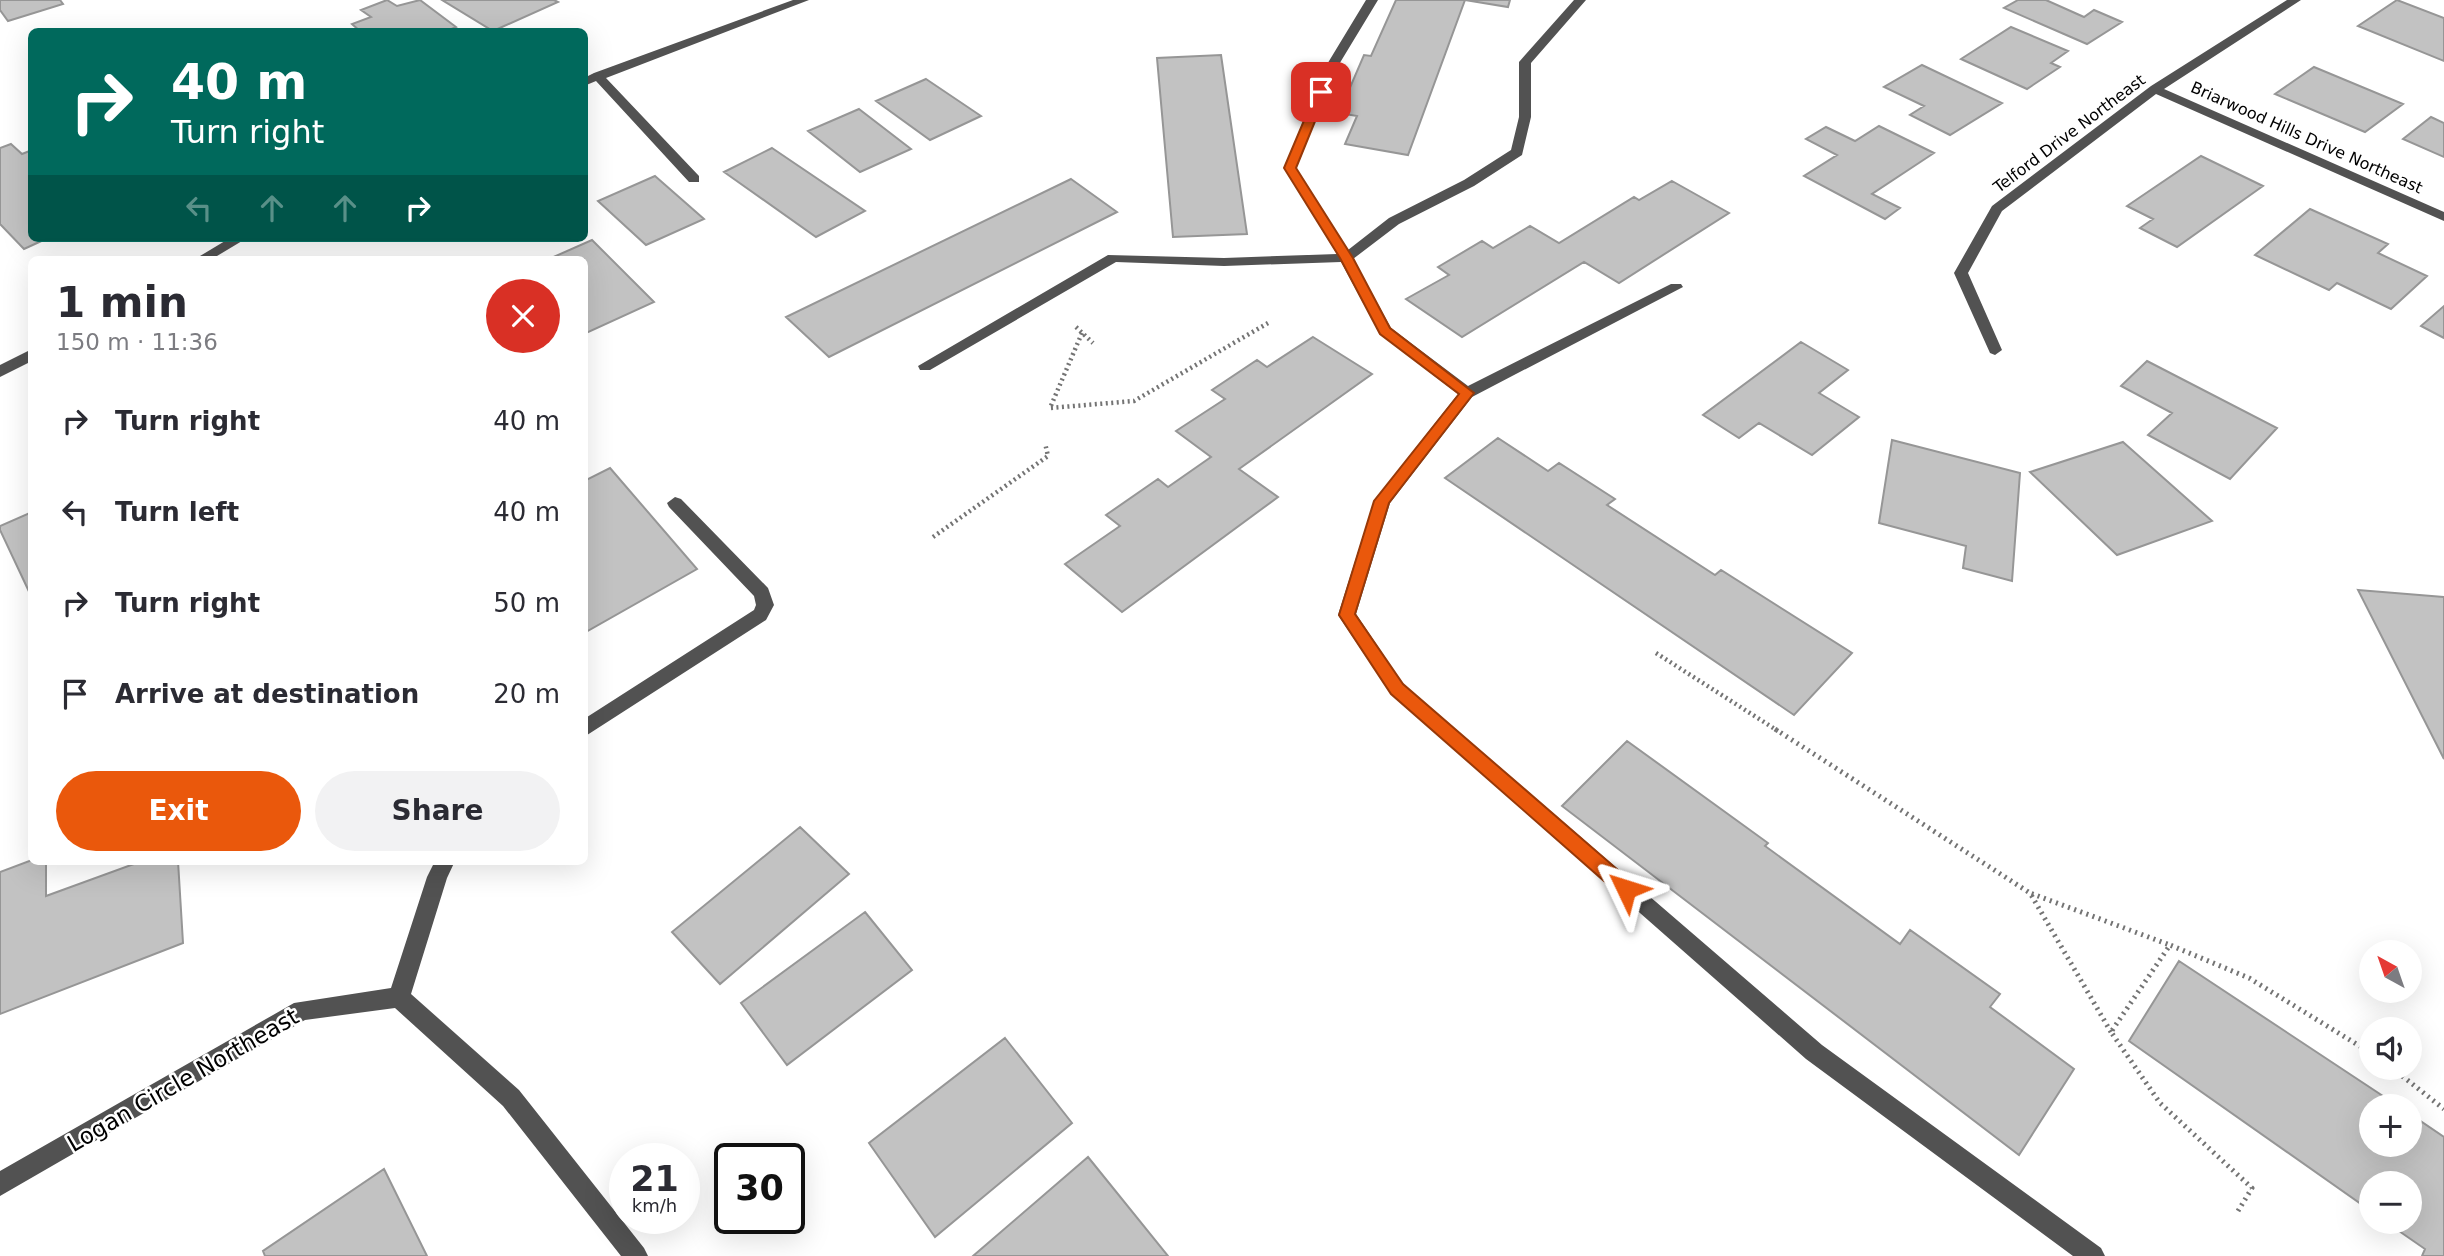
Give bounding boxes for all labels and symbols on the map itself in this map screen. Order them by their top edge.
pin [1291,62,1351,122]
street label: Telford Drive Northeast [1989,70,2149,197]
street label: Briarwood Hills Drive Northeast [2188,78,2426,197]
position arrow [1589,852,1663,926]
north arrow [2359,940,2422,1003]
street label: Logan Circle Northeast [63,1003,303,1157]
speed limit sign: 30 [714,1143,805,1234]

